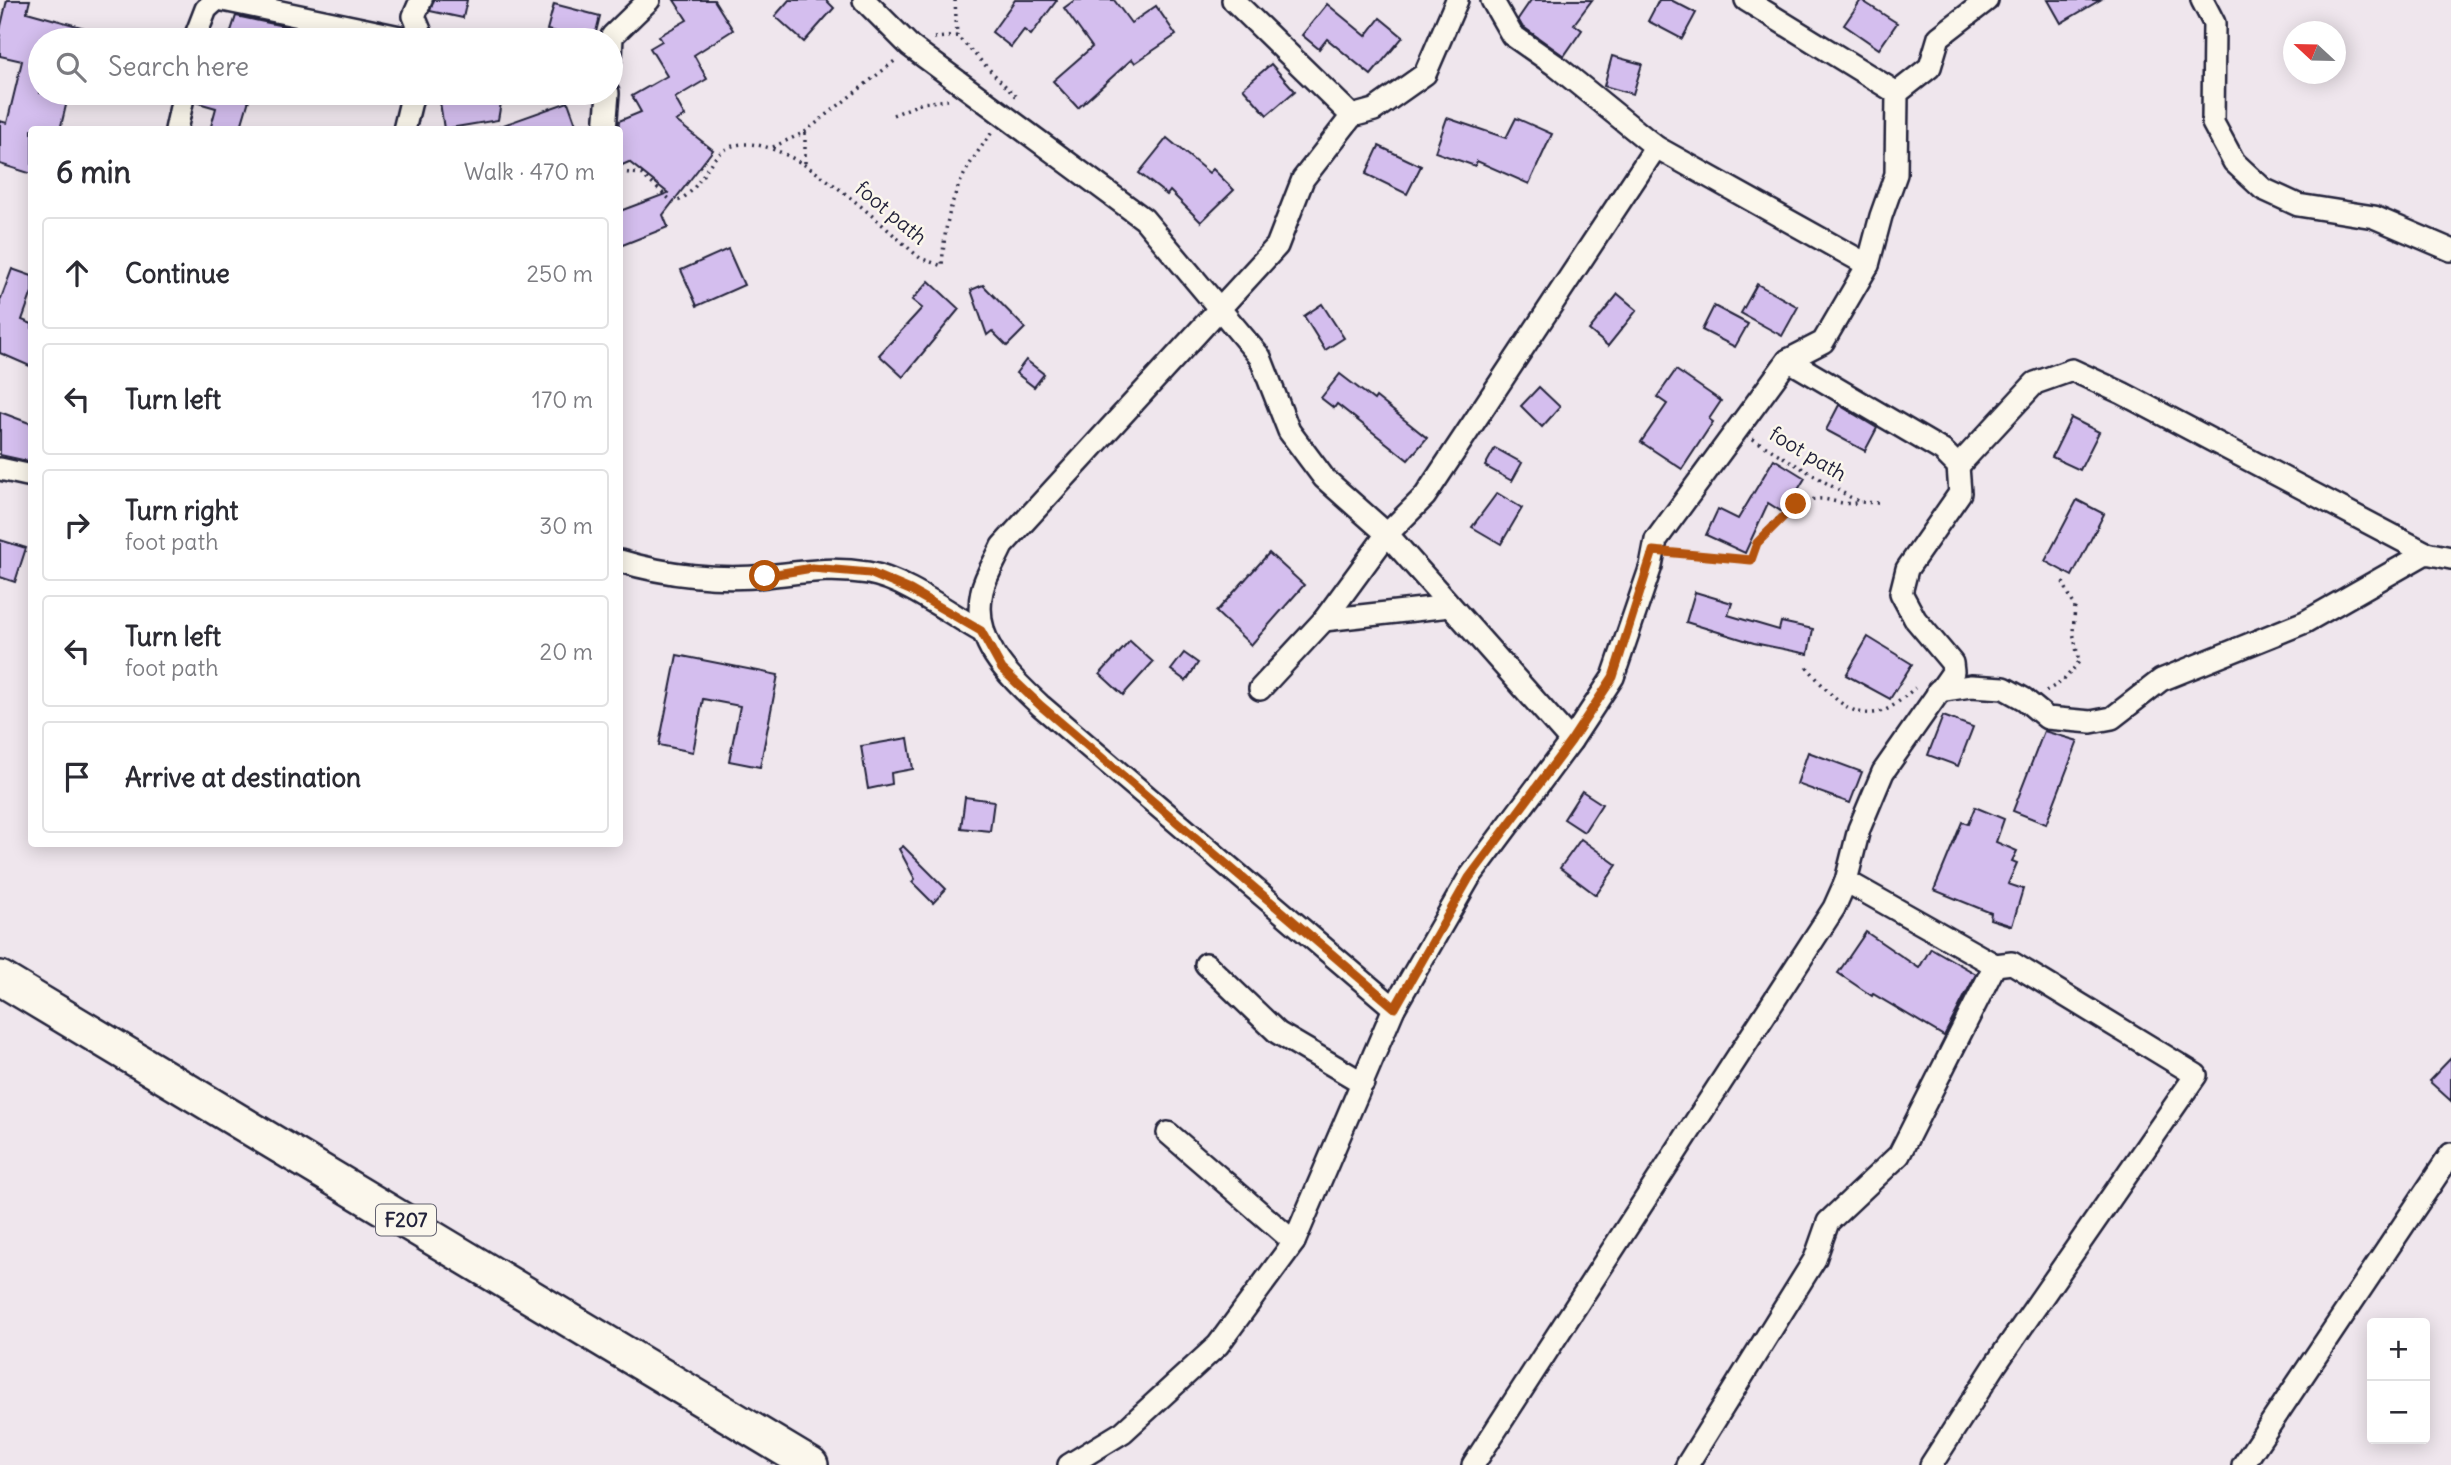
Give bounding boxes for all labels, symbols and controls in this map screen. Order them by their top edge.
north arrow [2283,21,2346,84]
search box [28,28,623,105]
icon: search [52,48,90,86]
text: Search here [108,50,249,83]
text: 6 min [56,153,131,191]
text: Walk · 470 m [464,157,595,186]
street label: foot path [850,175,933,250]
icon: ahead [58,254,96,292]
text: Continue [125,257,230,290]
text: 250 m [526,259,593,288]
icon: left [58,380,96,418]
text: Turn left [125,383,221,416]
text: 170 m [532,385,593,414]
street label: foot path [1765,420,1852,487]
route end [1780,488,1811,519]
text: Turn right [125,494,238,527]
icon: right [58,506,96,544]
text: 30 m [539,511,593,540]
text: foot path [125,527,218,556]
route start [749,560,780,591]
text: Turn left [125,620,221,653]
icon: left [58,632,96,670]
text: 20 m [540,637,593,666]
text: foot path [125,653,218,682]
icon: arrive [58,758,96,796]
text: Arrive at destination [125,761,361,794]
road number: F207 [376,1204,436,1236]
map controls [2367,1318,2430,1444]
button: + [2367,1318,2430,1381]
button: − [2367,1381,2430,1444]

